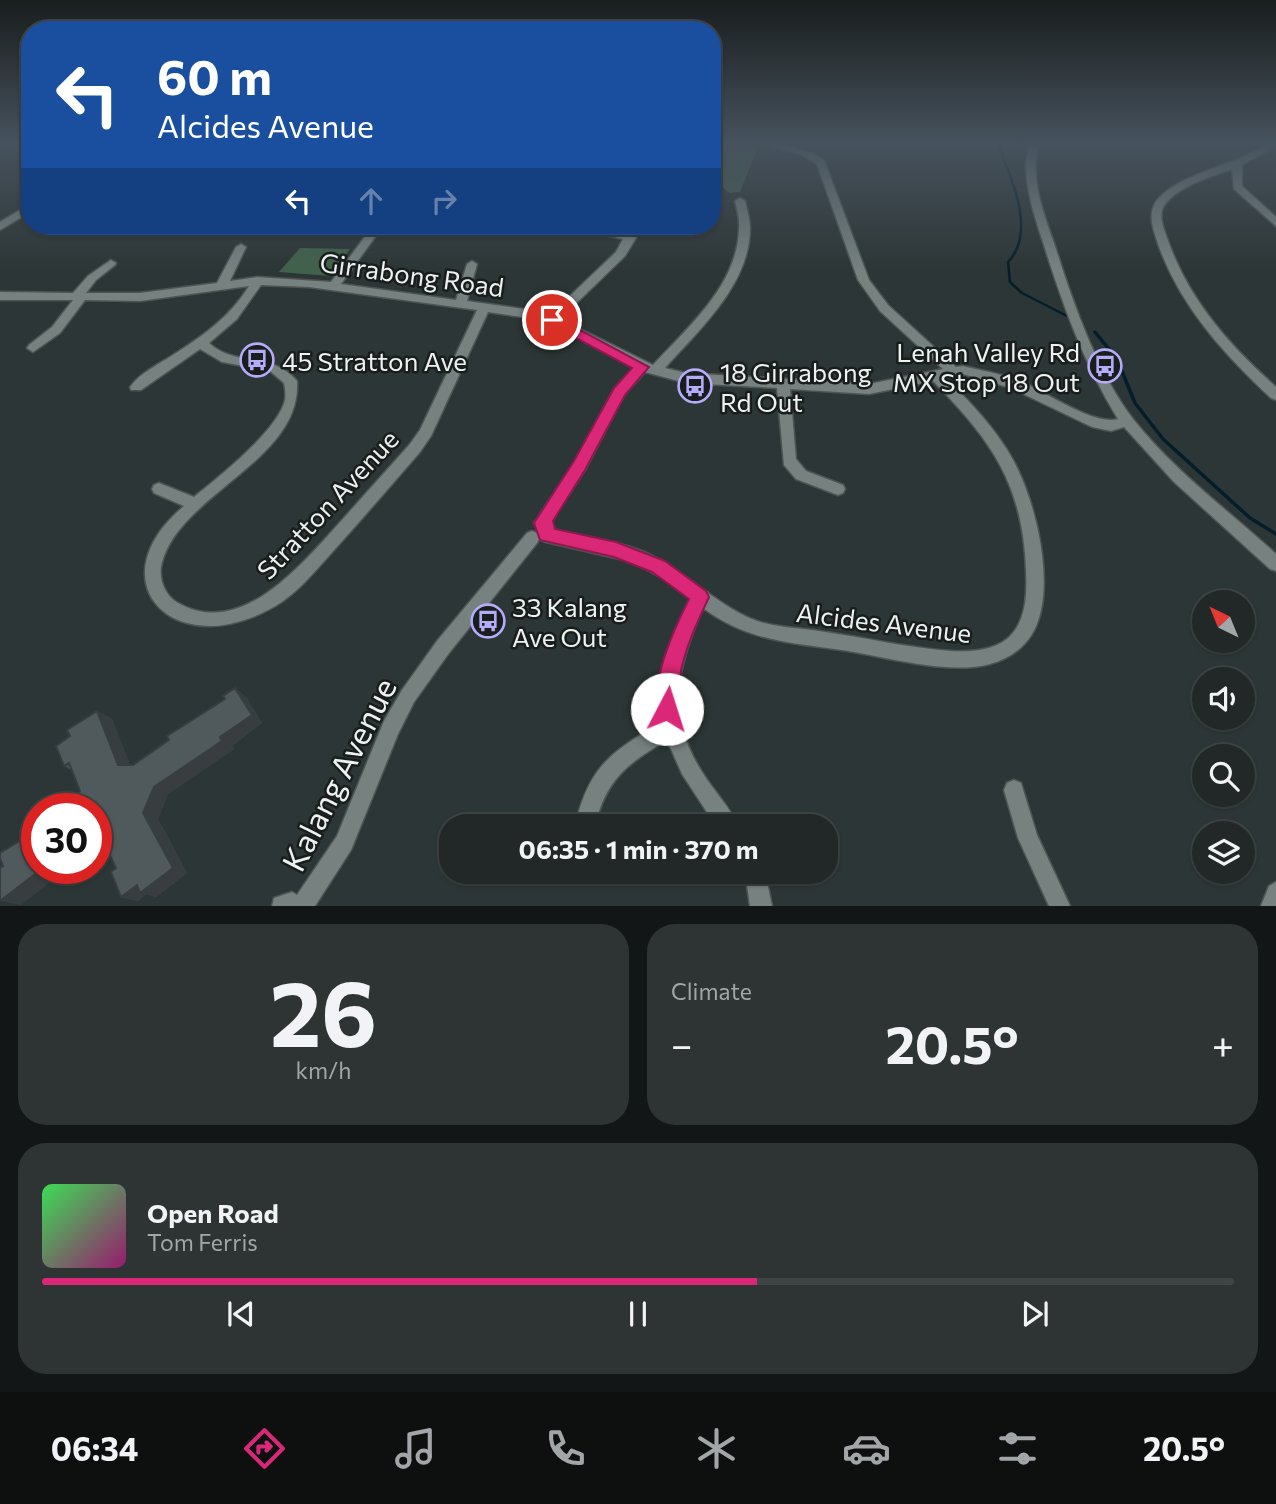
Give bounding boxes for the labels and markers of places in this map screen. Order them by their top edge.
pin [522,290,582,350]
place label: Lenah Valley Rd MX Stop 18 Out [893,336,1080,397]
bus stop icon: 45 Stratton Ave [238,341,276,379]
place label: 45 Stratton Ave [282,345,467,376]
bus stop icon: Lenah Valley Rd MX Stop 18 Out [1086,347,1124,385]
place label: 18 Girrabong Rd Out [720,356,872,417]
bus stop icon: 18 Girrabong Rd Out [676,367,714,405]
place label: 33 Kalang Ave Out [512,591,627,652]
bus stop icon: 33 Kalang Ave Out [469,602,507,640]

